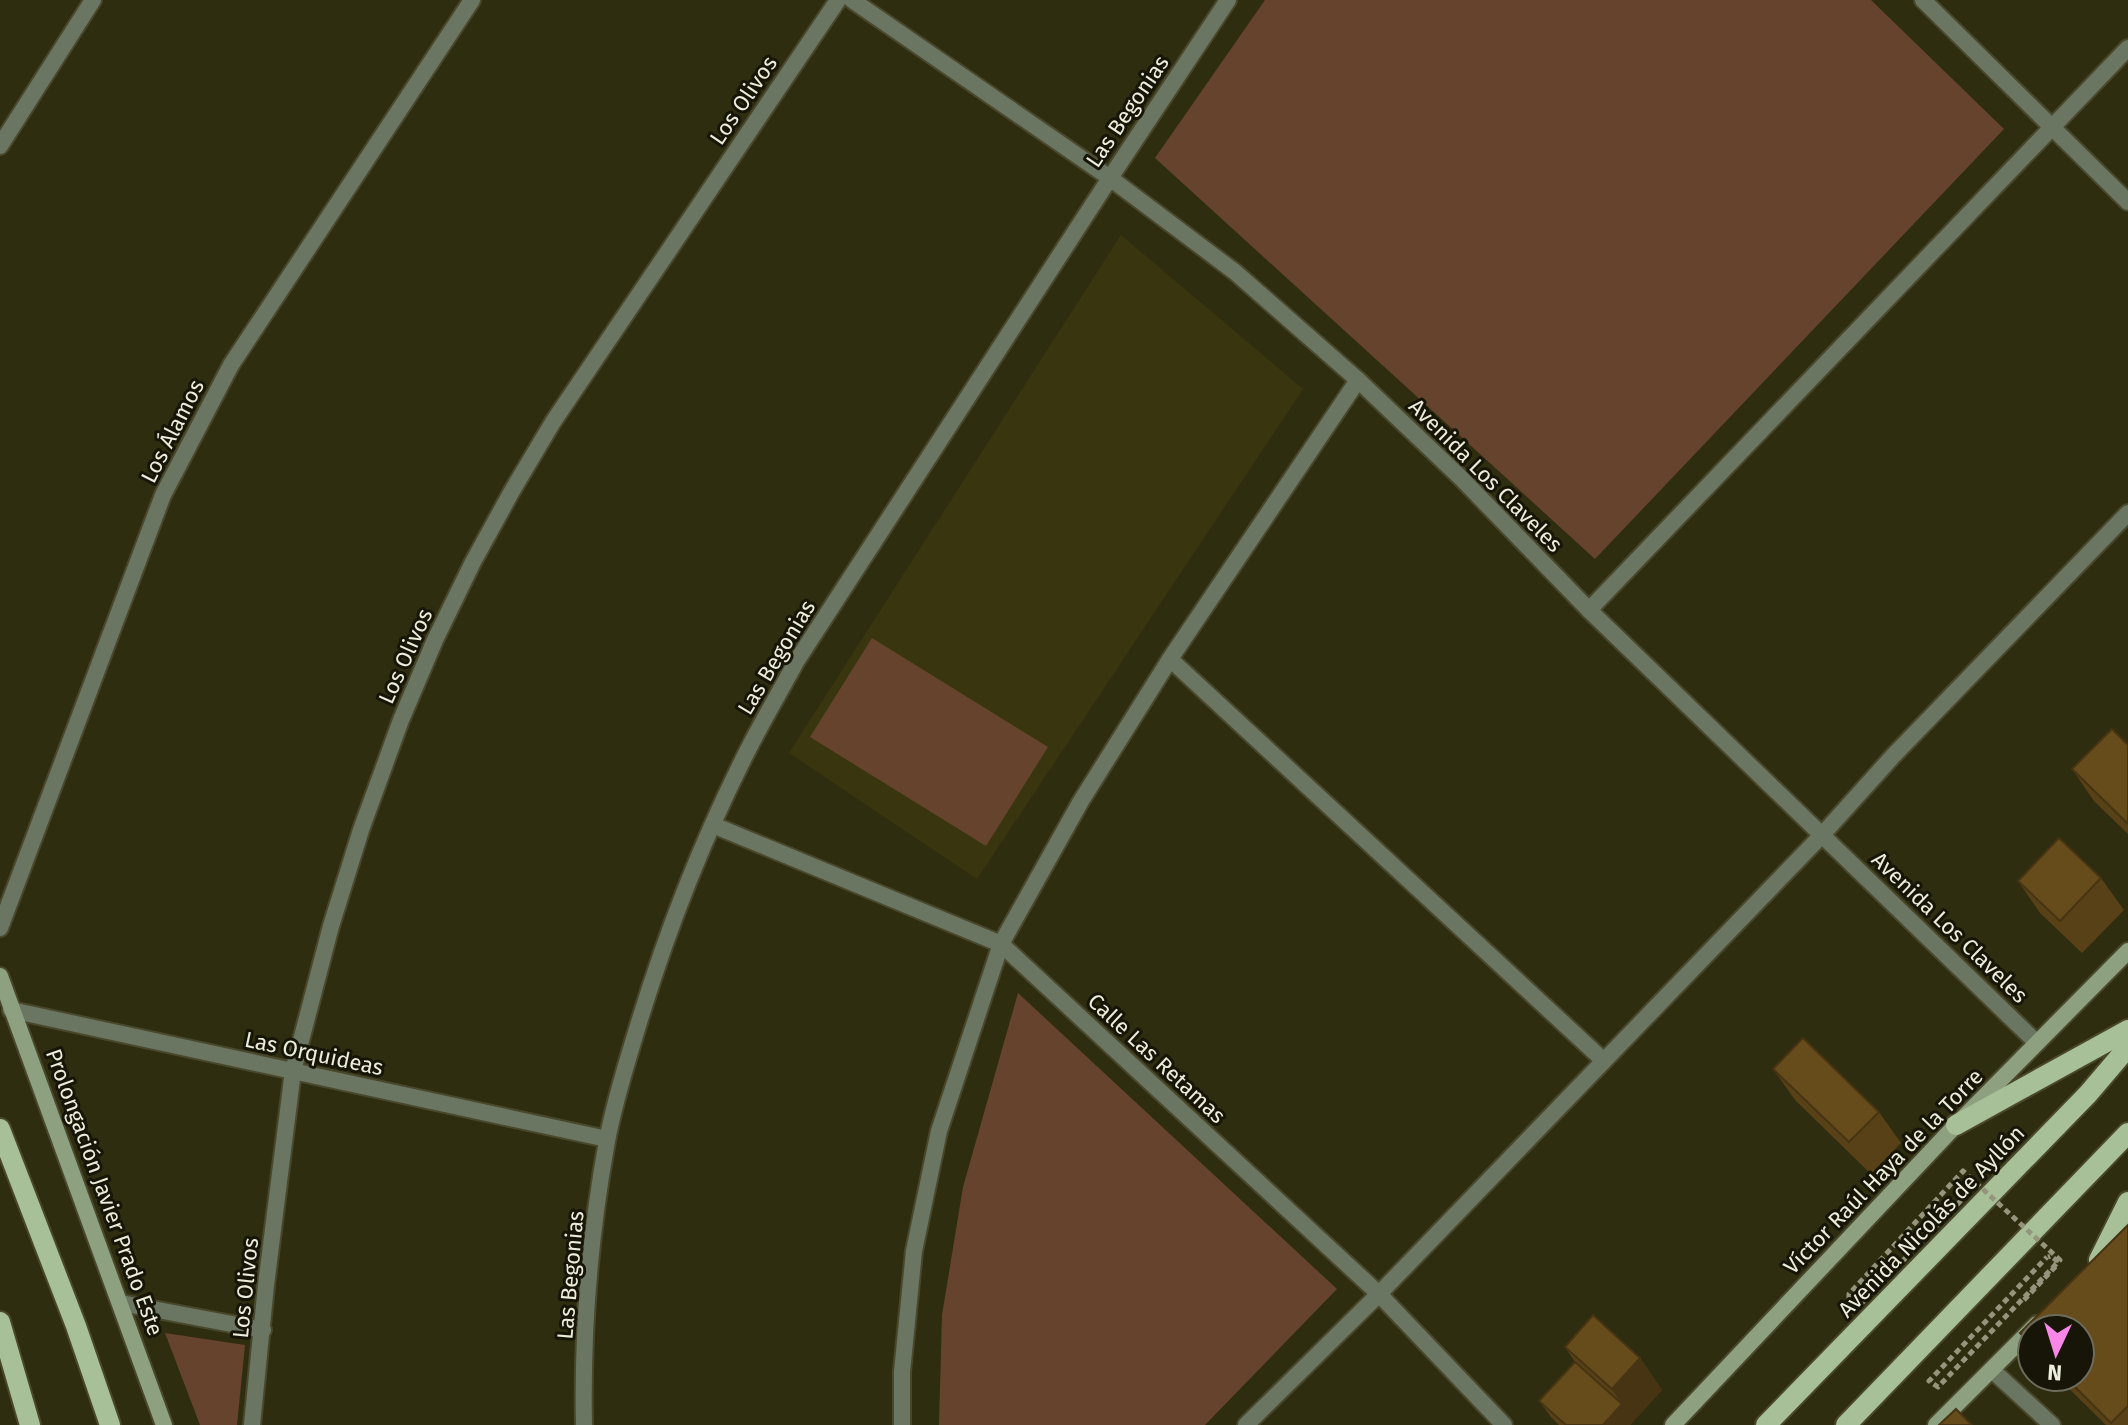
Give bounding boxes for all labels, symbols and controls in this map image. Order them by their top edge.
street label: Las Begonias [1080,50,1175,172]
street label: Los Olivos [704,51,783,150]
street label: Los Álamos [135,375,210,487]
street label: Avenida Los Claveles [1403,393,1568,558]
street label: Las Begonias [732,595,821,720]
street label: Los Olivos [373,605,438,708]
street label: Avenida Los Claveles [1866,846,2033,1009]
street label: Calle Las Retamas [1082,988,1231,1129]
street label: Las Orquideas [242,1026,386,1081]
street label: Prolongación Javier Prado Este [40,1045,169,1339]
street label: Víctor Raúl Haya de la Torre [1778,1063,1989,1280]
street label: Avenida Nicolás de Ayllón [1833,1120,2030,1323]
street label: Las Begonias [551,1210,590,1340]
street label: Los Olivos [227,1236,264,1340]
north arrow [2016,1313,2096,1393]
text: N [2046,1358,2063,1386]

